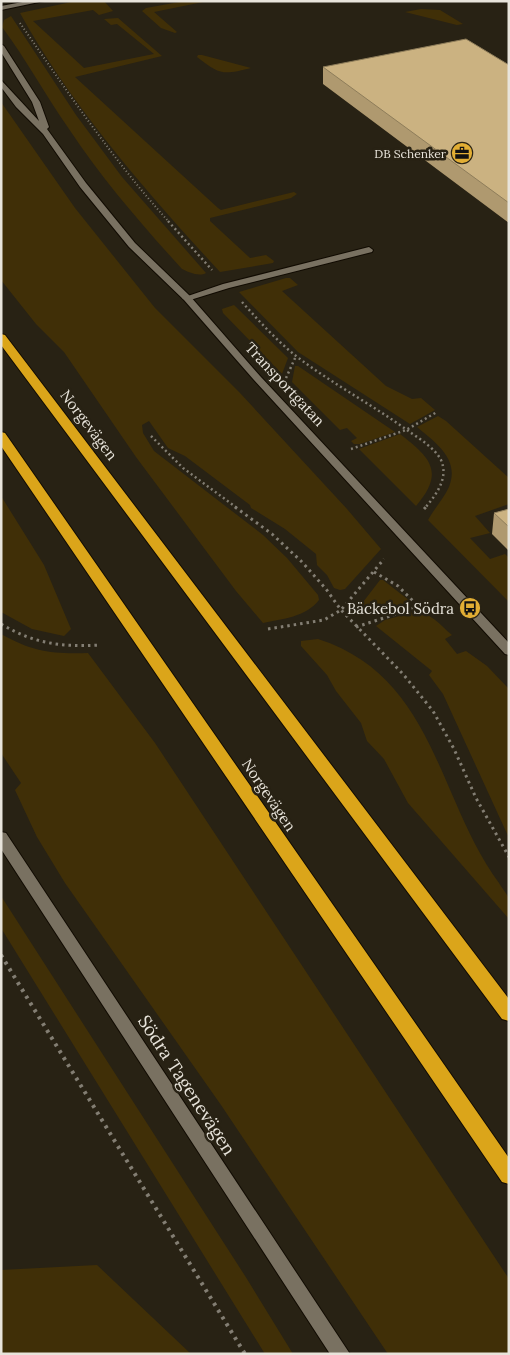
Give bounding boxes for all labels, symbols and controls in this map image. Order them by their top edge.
office icon: DB Schenker [450,141,474,165]
place label: DB Schenker [374,146,447,161]
street label: Transportgatan [241,338,329,430]
street label: Norgevägen [56,386,122,464]
bus stop icon: Bäckebol Södra [458,596,482,620]
place label: Bäckebol Södra [347,599,454,618]
street label: Norgevägen [238,755,300,835]
street label: Södra Tagenevägen [133,1011,241,1159]

